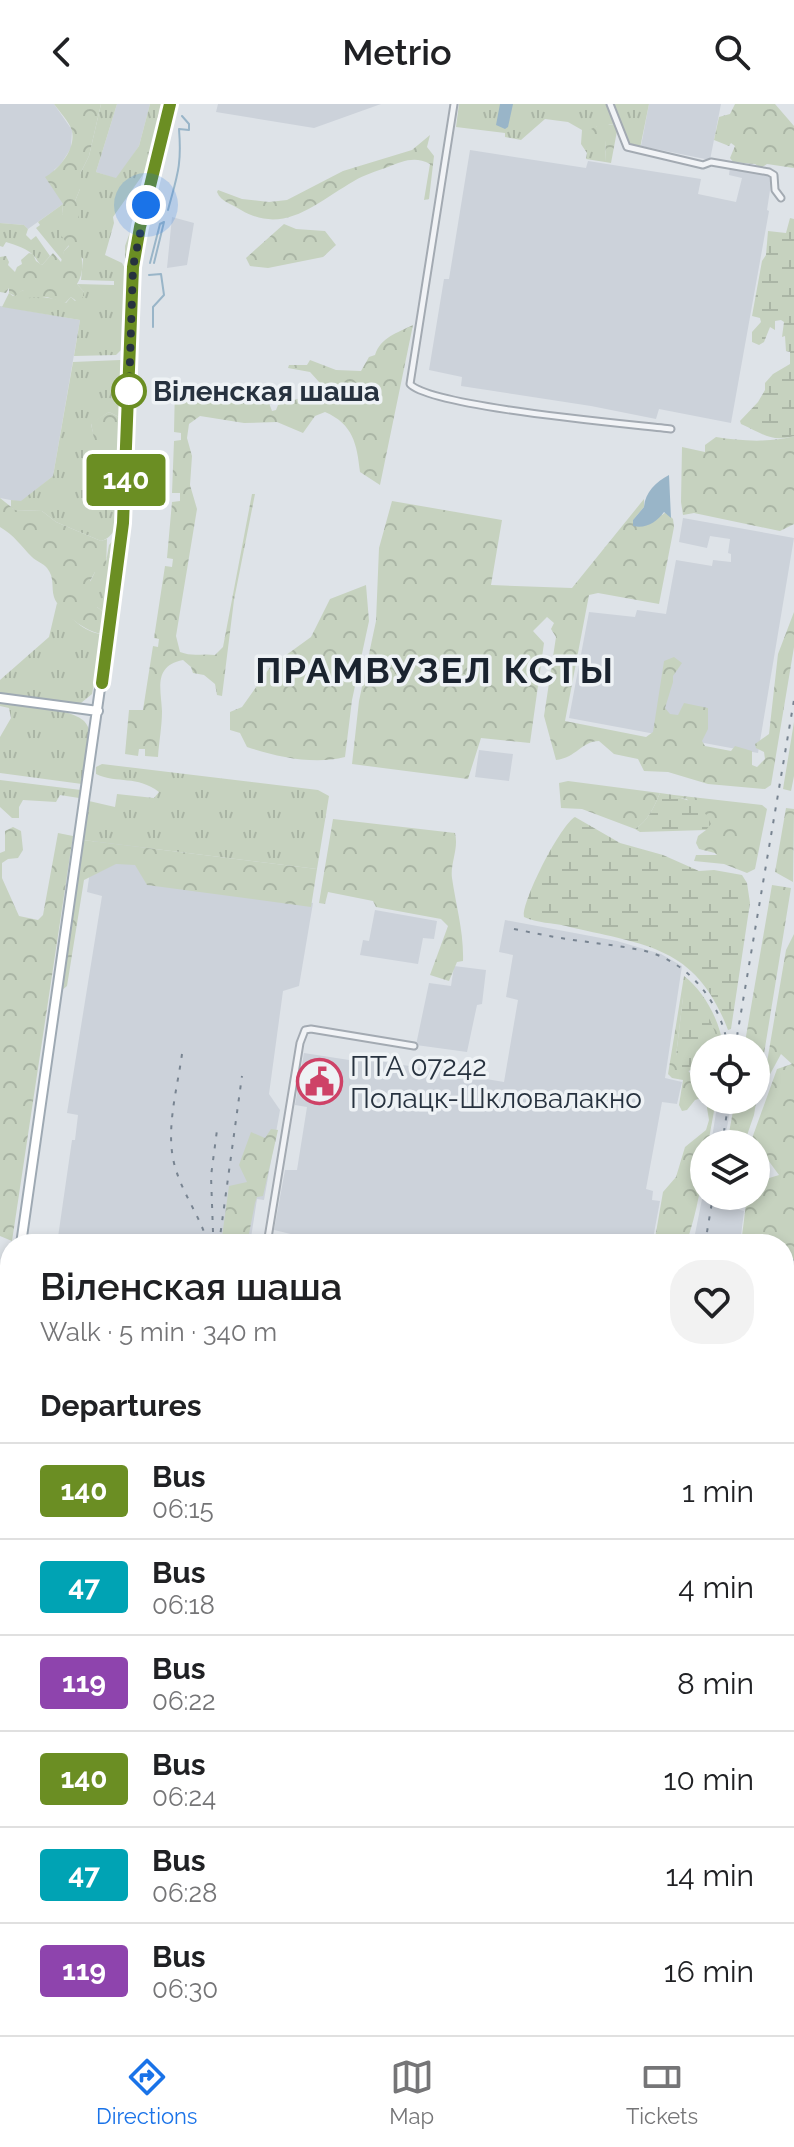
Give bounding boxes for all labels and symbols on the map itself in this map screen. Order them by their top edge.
your location [126,185,166,225]
marker: Віленская шаша [112,374,146,408]
place label: Віленская шаша [153,375,380,408]
line badge: 140 [80,454,172,506]
district label: ПРАМВУЗЕЛ КСТЫ [255,649,615,691]
place label: ПТА 07242 Полацк-Шкловалакно [350,1050,642,1115]
public building icon: ПТА 07242 Полацк-Шкловалакно [295,1058,343,1106]

